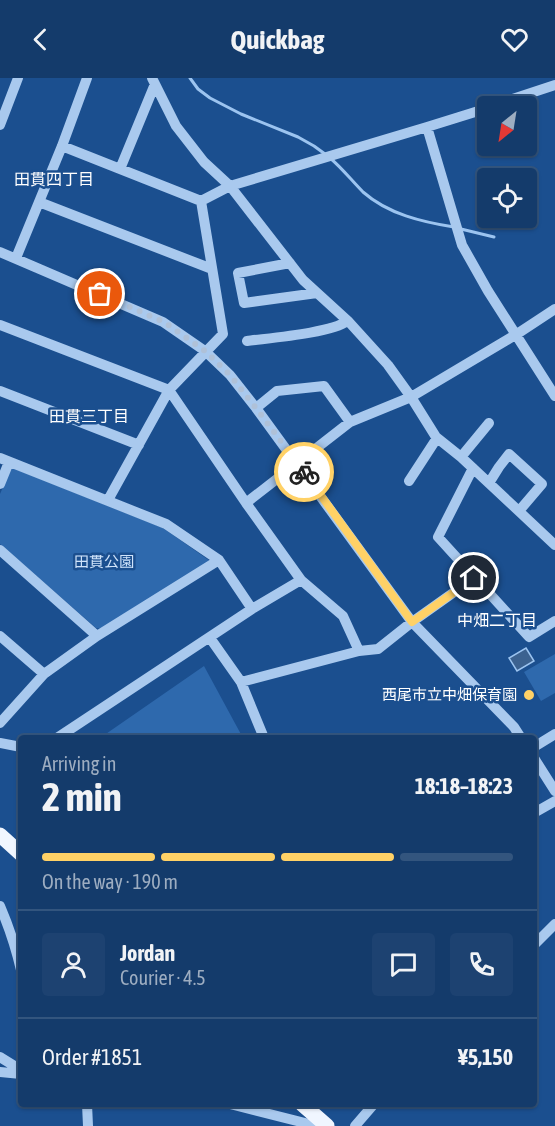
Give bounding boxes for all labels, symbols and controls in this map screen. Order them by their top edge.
icon: back [24,23,57,56]
icon: heart [498,23,531,56]
text: Quickbag [231,24,324,55]
north arrow [477,96,537,156]
map controls [477,96,537,228]
button: locate [477,168,537,228]
district label: 田貫四丁目 [14,170,94,188]
pin [74,268,125,319]
icon: bag [83,277,116,310]
district label: 田貫三丁目 [49,407,129,425]
courier [274,442,334,502]
icon: bike [288,456,321,489]
pin [448,552,499,603]
park label: 田貫公園 [74,553,134,570]
icon: home [457,561,490,594]
district label: 中畑二丁目 [457,611,537,629]
place label: 西尾市立中畑保育園 [382,686,517,703]
marker: 西尾市立中畑保育園 [522,688,536,702]
text: Arriving in [42,752,116,775]
text: 18:18–18:23 [415,773,513,799]
text: 2 min [42,775,122,819]
text: On the way · 190 m [42,870,178,893]
button: person [42,933,105,996]
button: chat [372,933,435,996]
button: phone [450,933,513,996]
text: Jordan [120,940,175,966]
text: Courier · 4.5 [120,966,206,989]
text: Order #1851 [42,1044,142,1070]
text: ¥5,150 [458,1044,513,1070]

